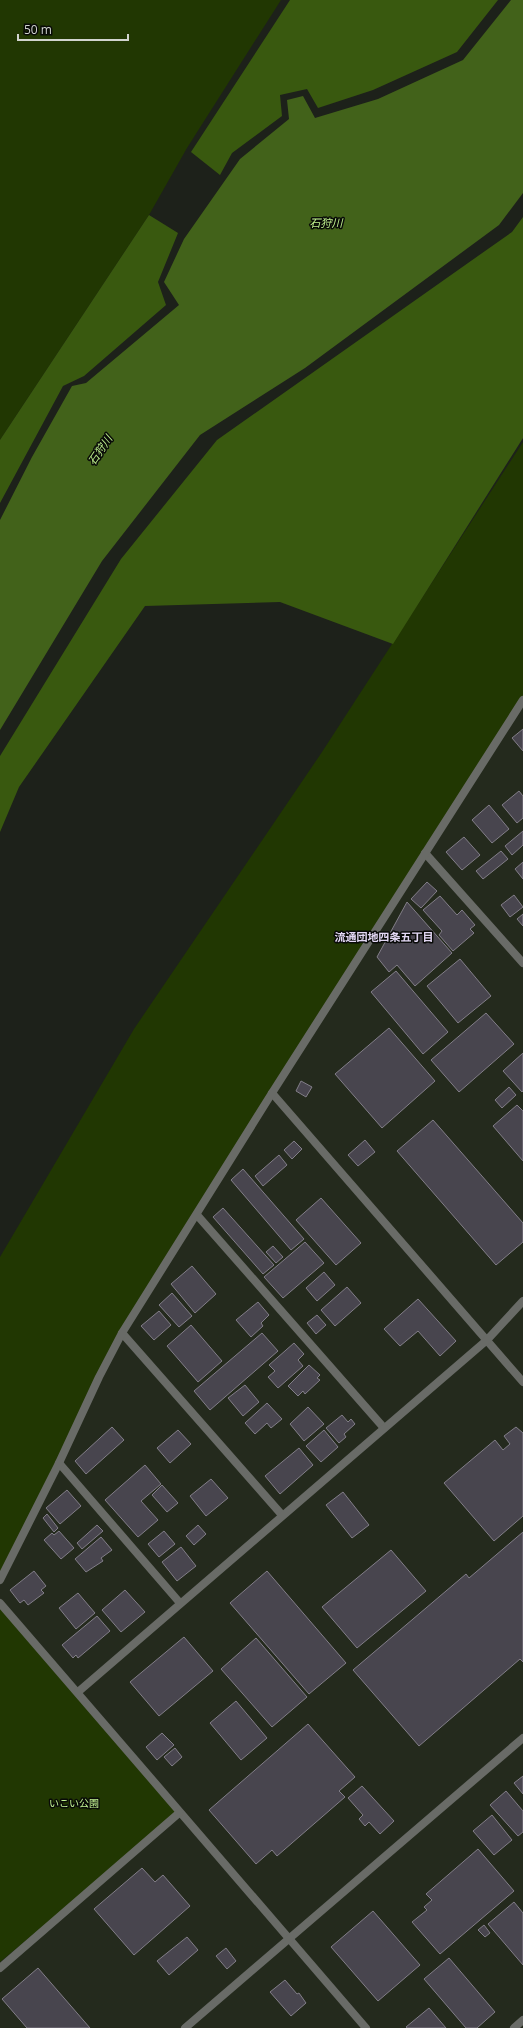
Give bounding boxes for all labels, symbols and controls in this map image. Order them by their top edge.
scale bar [18,16,128,42]
text: 50 m [24,21,52,38]
water label: 石狩川 [310,215,343,230]
water label: 石狩川 [84,431,116,468]
district label: 流通団地四条五丁目 [335,929,434,944]
park label: いこい公園 [49,1796,99,1810]

